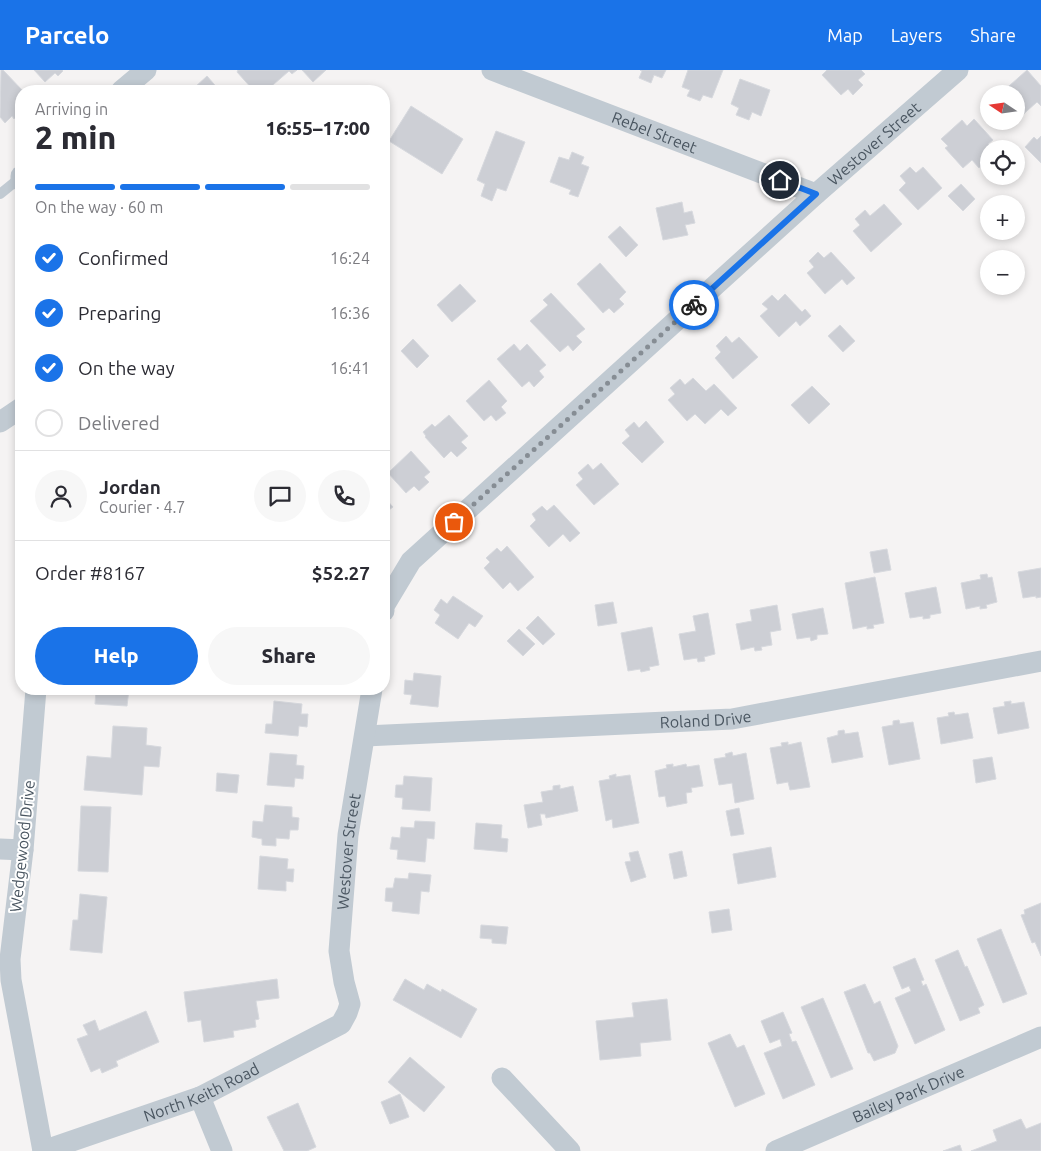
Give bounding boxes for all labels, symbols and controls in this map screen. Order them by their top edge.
text: Parcelo [25,22,109,49]
text: Map [827,25,863,45]
text: Layers [891,25,942,45]
text: Share [970,25,1016,45]
north arrow [980,85,1025,130]
map controls [980,85,1025,295]
street label: Westover Street [824,98,925,189]
text: Arriving in [35,100,108,118]
street label: Rebel Street [609,108,700,157]
text: 16:55–17:00 [265,117,370,139]
text: 2 min [35,119,116,155]
button: locate [980,140,1025,185]
pin [759,159,801,201]
icon: home [766,166,794,194]
button: + [980,195,1025,240]
text: On the way · 60 m [35,198,163,216]
icon: check [35,244,63,272]
text: Confirmed [78,247,169,269]
text: 16:24 [330,249,370,267]
button: − [980,250,1025,295]
courier [669,280,719,330]
icon: bike [680,291,708,319]
icon: check [35,299,63,327]
text: Preparing [78,302,162,324]
text: 16:36 [330,304,370,322]
icon: check [35,354,63,382]
text: On the way [78,357,175,379]
text: 16:41 [330,359,370,377]
text: Delivered [78,412,160,434]
button: person [35,470,87,522]
button: chat [254,470,306,522]
button: phone [318,470,370,522]
text: Jordan [99,476,161,498]
text: Courier · 4.7 [99,498,185,516]
pin [433,501,475,543]
icon: bag [440,508,468,536]
text: Order #8167 [35,562,145,584]
text: $52.27 [312,562,370,584]
button: Help [35,627,198,685]
button: Share [208,627,370,685]
street label: Roland Drive [659,707,753,731]
street label: Wedgewood Drive [6,779,38,913]
street label: Westover Street [333,791,364,910]
street label: North Keith Road [141,1059,262,1125]
street label: Bailey Park Drive [850,1062,967,1126]

